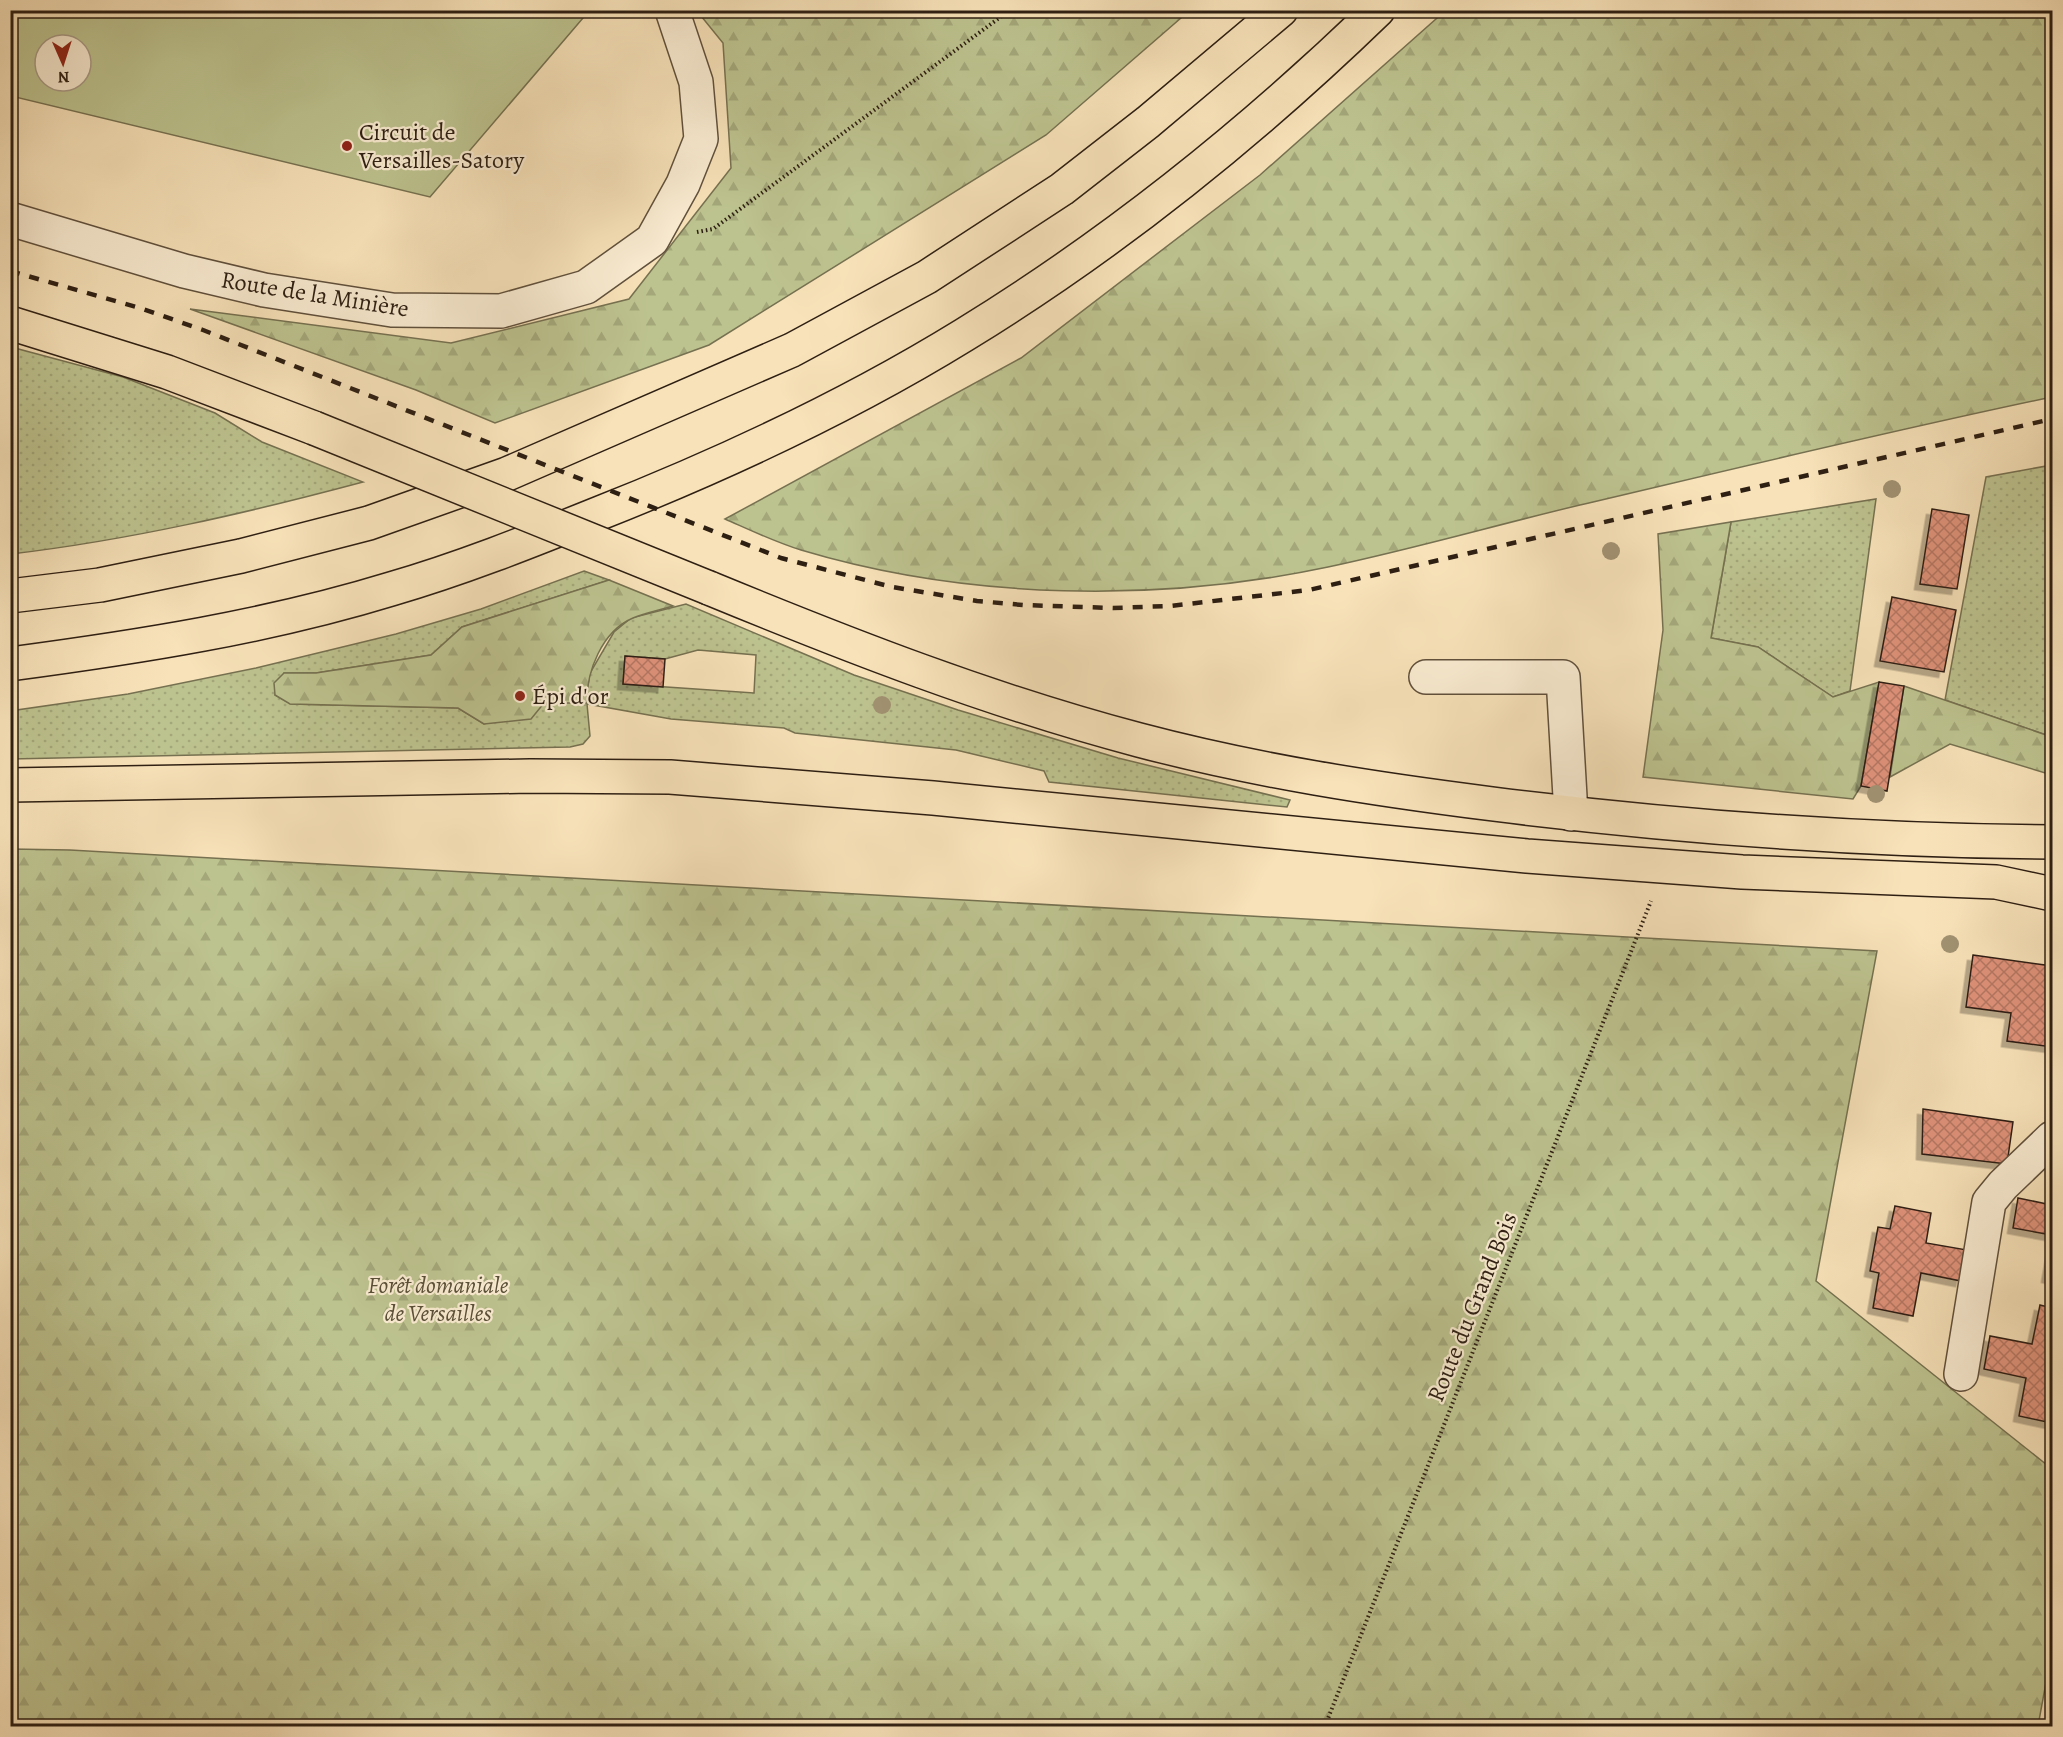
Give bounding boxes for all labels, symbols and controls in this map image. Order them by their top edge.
north arrow [33,33,93,93]
text: N [57,66,70,88]
place label: Circuit de Versailles-Satory [358,116,524,176]
marker: Circuit de Versailles-Satory [340,139,354,153]
street label: Route de la Minière [219,263,411,325]
place label: Épi d'or [532,680,609,712]
marker: Épi d'or [513,689,527,703]
street label: Route du Grand Bois [1419,1207,1525,1407]
park label: Forêt domaniale de Versailles [368,1269,509,1329]

